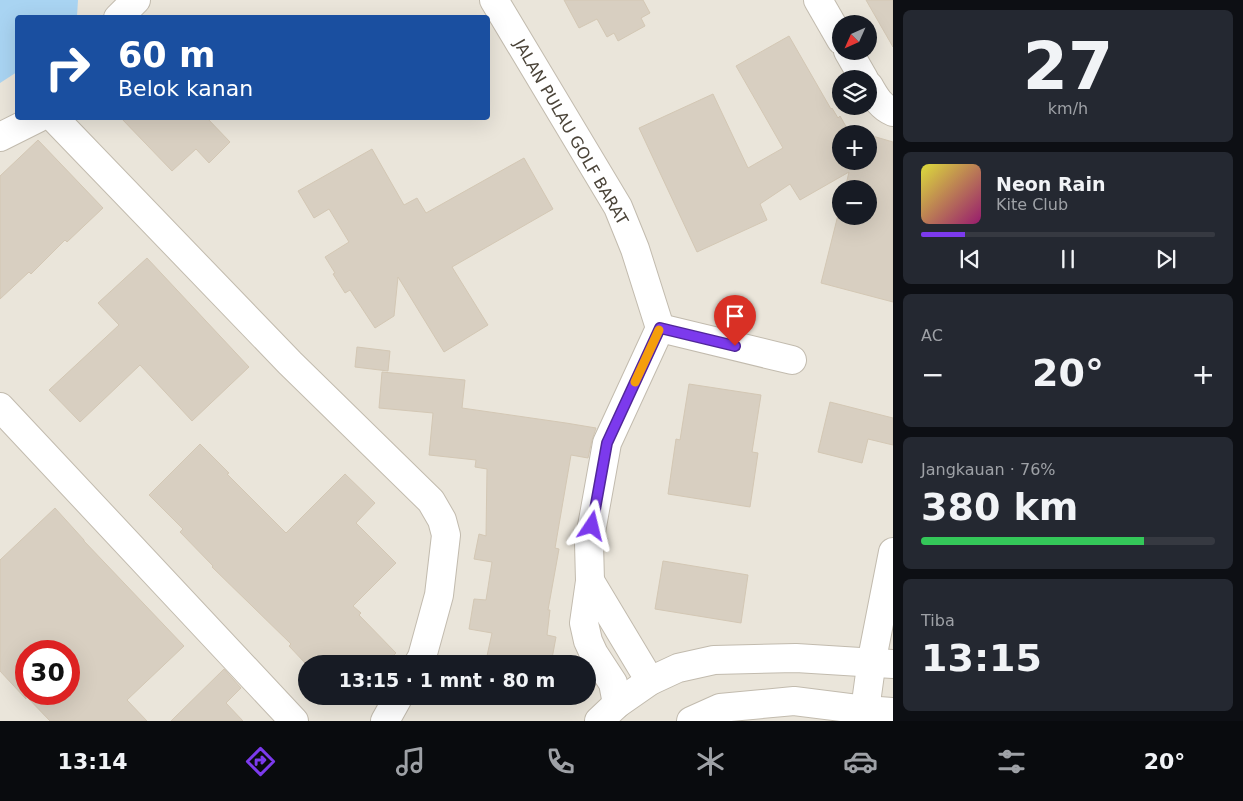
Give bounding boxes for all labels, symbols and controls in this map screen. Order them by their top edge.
north arrow [832,15,878,60]
map controls [832,15,877,225]
text: 27 [1023,29,1113,104]
icon: right [35,35,100,100]
text: 60 m [118,35,215,75]
street label: JALAN PULAU GOLF BARAT [509,35,632,228]
button: layers [832,70,877,115]
text: Belok kanan [118,76,253,101]
text: km/h [1048,99,1088,118]
button: + [832,125,877,170]
text: Neon Rain [996,173,1105,195]
button: − [832,180,877,225]
text: Kite Club [996,195,1068,214]
icon: previous [956,245,984,273]
icon: pause [1054,245,1082,273]
icon: next [1152,245,1180,273]
pin [714,295,756,346]
icon: arrive [721,302,749,330]
text: AC [921,326,943,345]
text: 20° [1032,351,1104,395]
text: − [921,358,944,391]
text: + [1192,358,1215,391]
text: Jangkauan · 76% [921,460,1056,479]
text: 380 km [921,485,1078,529]
position arrow [565,499,617,551]
text: Tiba [921,611,955,630]
text: 13:15 [921,636,1042,680]
speed limit sign: 30 [15,640,80,705]
text: 13:15 · 1 mnt · 80 m [339,669,555,691]
icon: directions [243,744,278,779]
icon: music [393,744,428,779]
icon: phone [543,744,578,779]
icon: climate [693,744,728,779]
icon: car [843,744,878,779]
icon: filters [994,744,1029,779]
text: 13:14 [58,749,128,774]
text: 20° [1144,749,1185,774]

